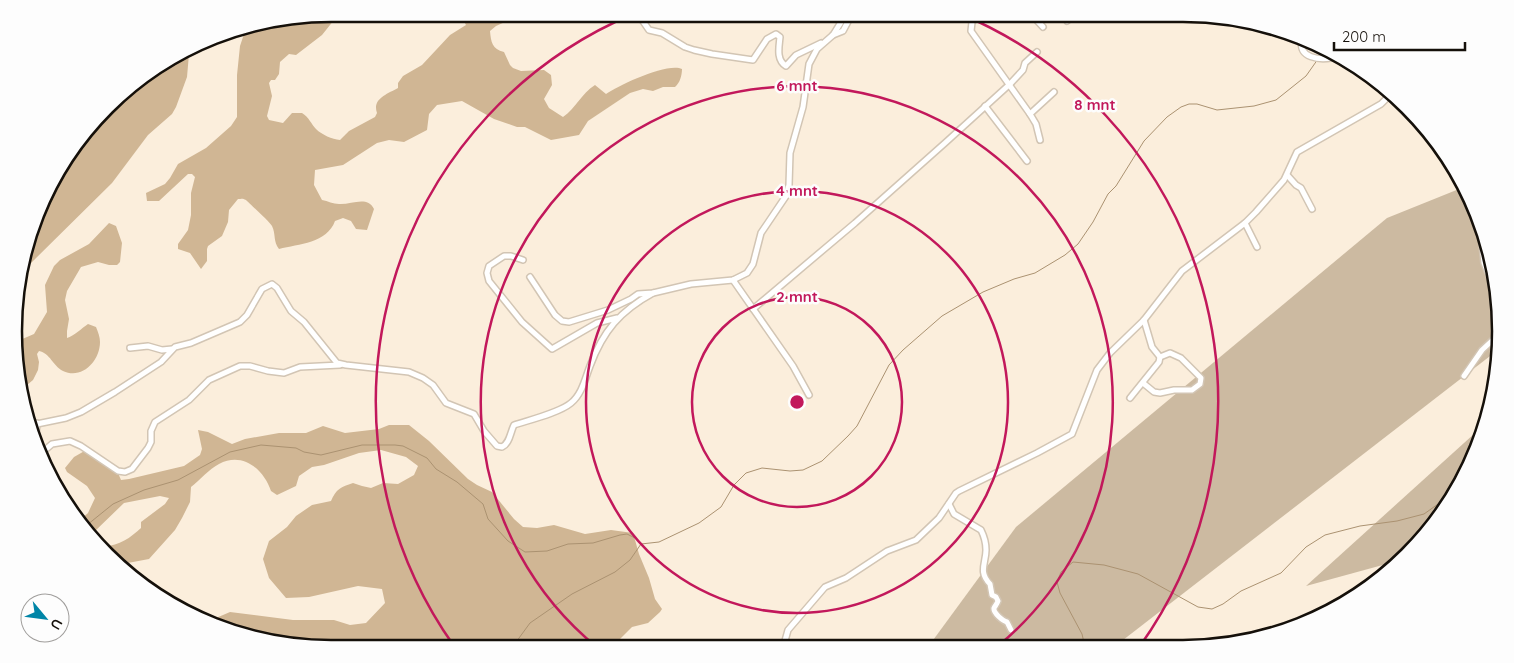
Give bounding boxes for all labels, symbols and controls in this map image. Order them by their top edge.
scale bar [1334,20,1465,52]
text: 200 m [1342,27,1386,46]
text: 6 mnt [776,76,818,95]
text: 8 mnt [1074,95,1116,114]
text: 4 mnt [776,181,818,200]
text: 2 mnt [776,287,818,306]
centre of rings [788,393,806,411]
north arrow [20,593,70,643]
text: U [46,616,67,633]

